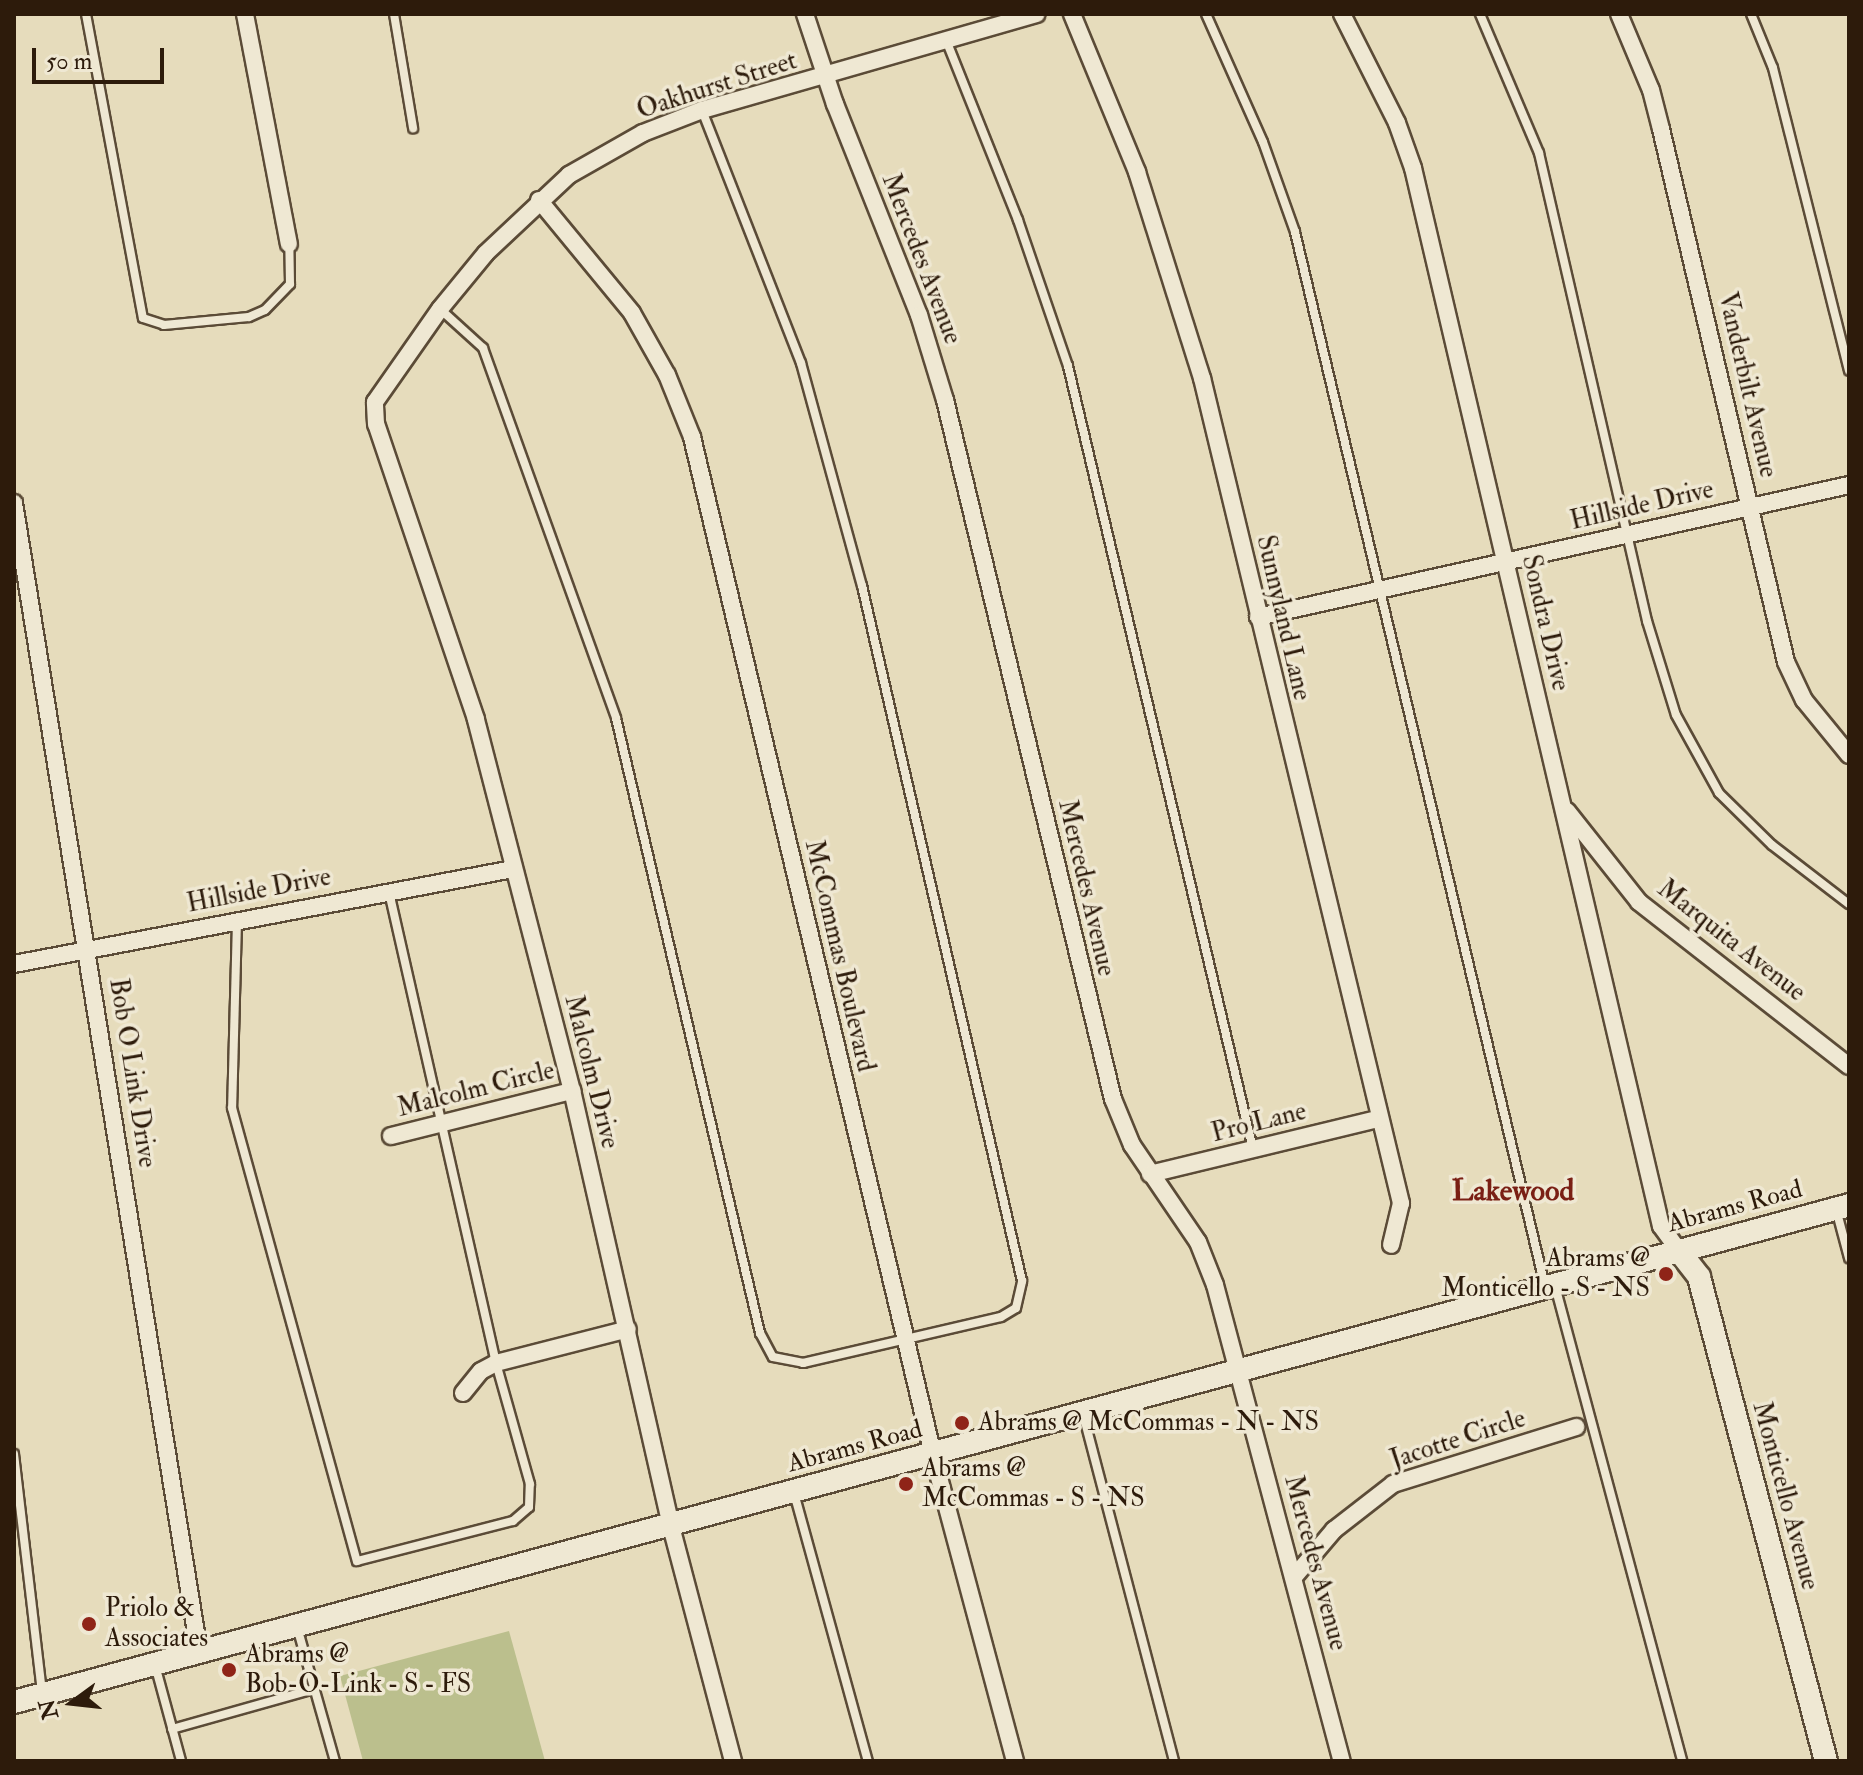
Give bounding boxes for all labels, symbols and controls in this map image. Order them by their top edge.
scale bar [36,32,168,82]
street label: Oakhurst Street [633,45,801,127]
text: 50 m [46,46,92,77]
street label: Mercedes Avenue [874,169,968,349]
street label: Vanderbilt Avenue [1711,290,1783,480]
street label: Hillside Drive [1567,474,1717,538]
street label: Sunnyland Lane [1249,532,1317,704]
street label: Sondra Drive [1514,552,1576,694]
street label: Mercedes Avenue [1051,797,1121,979]
street label: McCommas Boulevard [797,837,881,1075]
street label: Hillside Drive [184,862,334,920]
street label: Marquita Avenue [1651,874,1811,1008]
street label: Bob O Link Drive [102,976,162,1170]
street label: Malcolm Drive [557,992,625,1152]
street label: Malcolm Circle [394,1055,558,1125]
street label: Pro Lane [1208,1096,1310,1150]
district label: Lakewood [1452,1173,1574,1209]
street label: Abrams Road [1664,1174,1806,1240]
place label: Abrams @ Monticello - S - NS [1441,1243,1650,1304]
marker: Abrams @ Monticello - S - NS [1657,1265,1675,1283]
street label: Monticello Avenue [1745,1399,1825,1593]
street label: Jacotte Circle [1387,1404,1529,1476]
place label: Abrams @ McCommas - N - NS [978,1407,1319,1439]
street label: Abrams Road [784,1414,926,1480]
marker: Abrams @ McCommas - N - NS [953,1414,971,1432]
place label: Abrams @ McCommas - S - NS [922,1453,1145,1514]
street label: Mercedes Avenue [1277,1472,1353,1654]
marker: Abrams @ McCommas - S - NS [897,1475,915,1493]
place label: Priolo & Associates [105,1593,208,1654]
marker: Priolo & Associates [80,1615,98,1633]
place label: Abrams @ Bob-O-Link - S - FS [245,1639,471,1700]
marker: Abrams @ Bob-O-Link - S - FS [220,1661,238,1679]
north arrow [32,1663,112,1743]
text: N [33,1696,65,1722]

